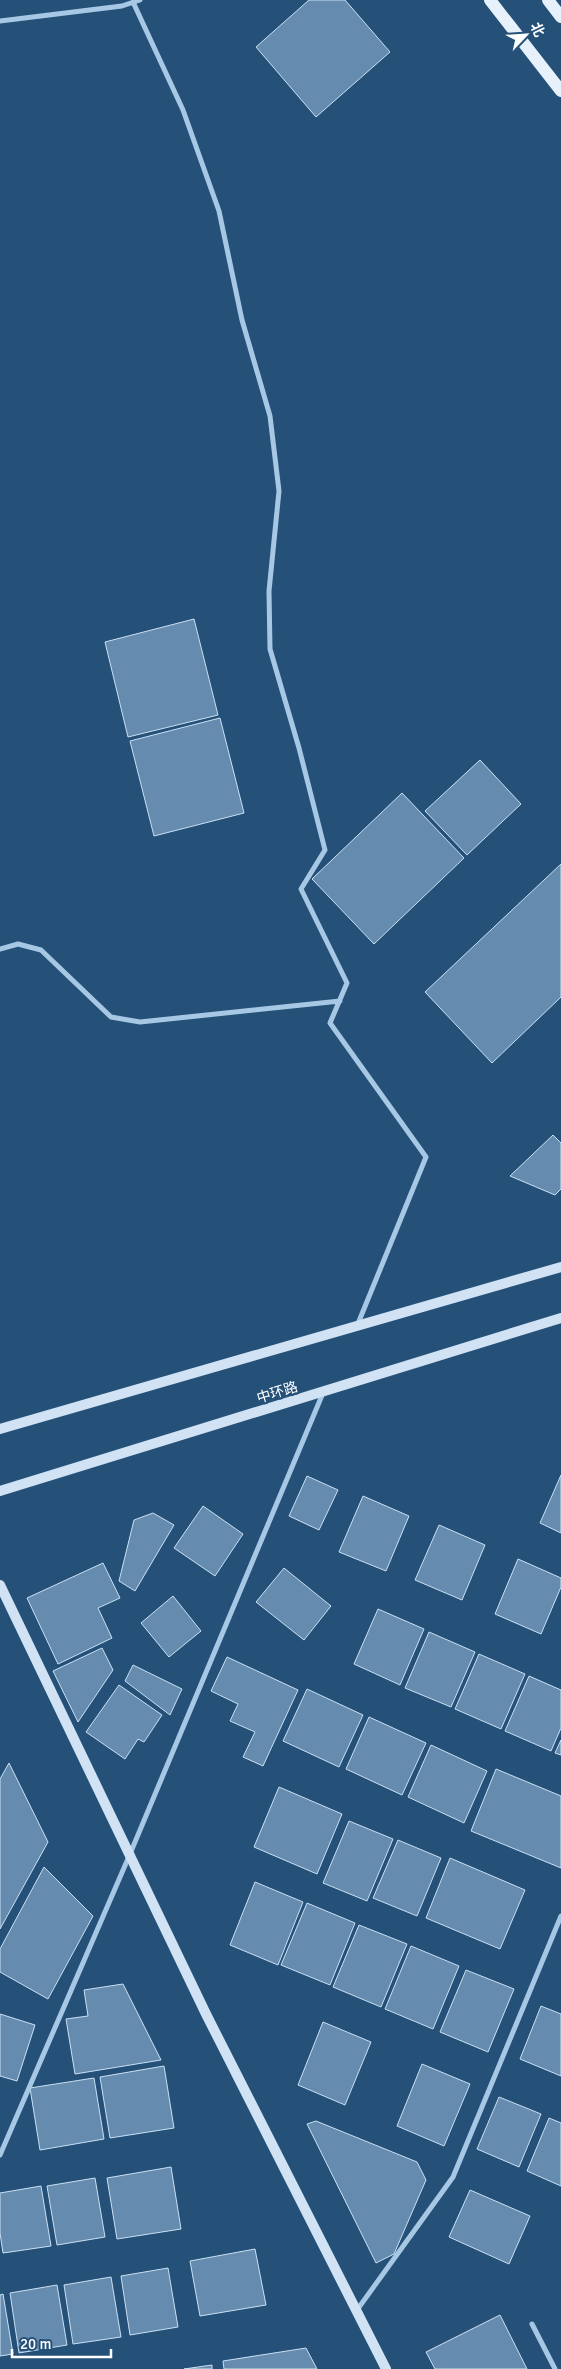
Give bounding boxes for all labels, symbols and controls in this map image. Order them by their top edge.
north arrow [501,10,551,60]
text: 北 [527,20,548,40]
street label: 中环路 [255,1378,300,1407]
scale bar [12,2326,111,2358]
text: 20 m [20,2335,51,2353]

